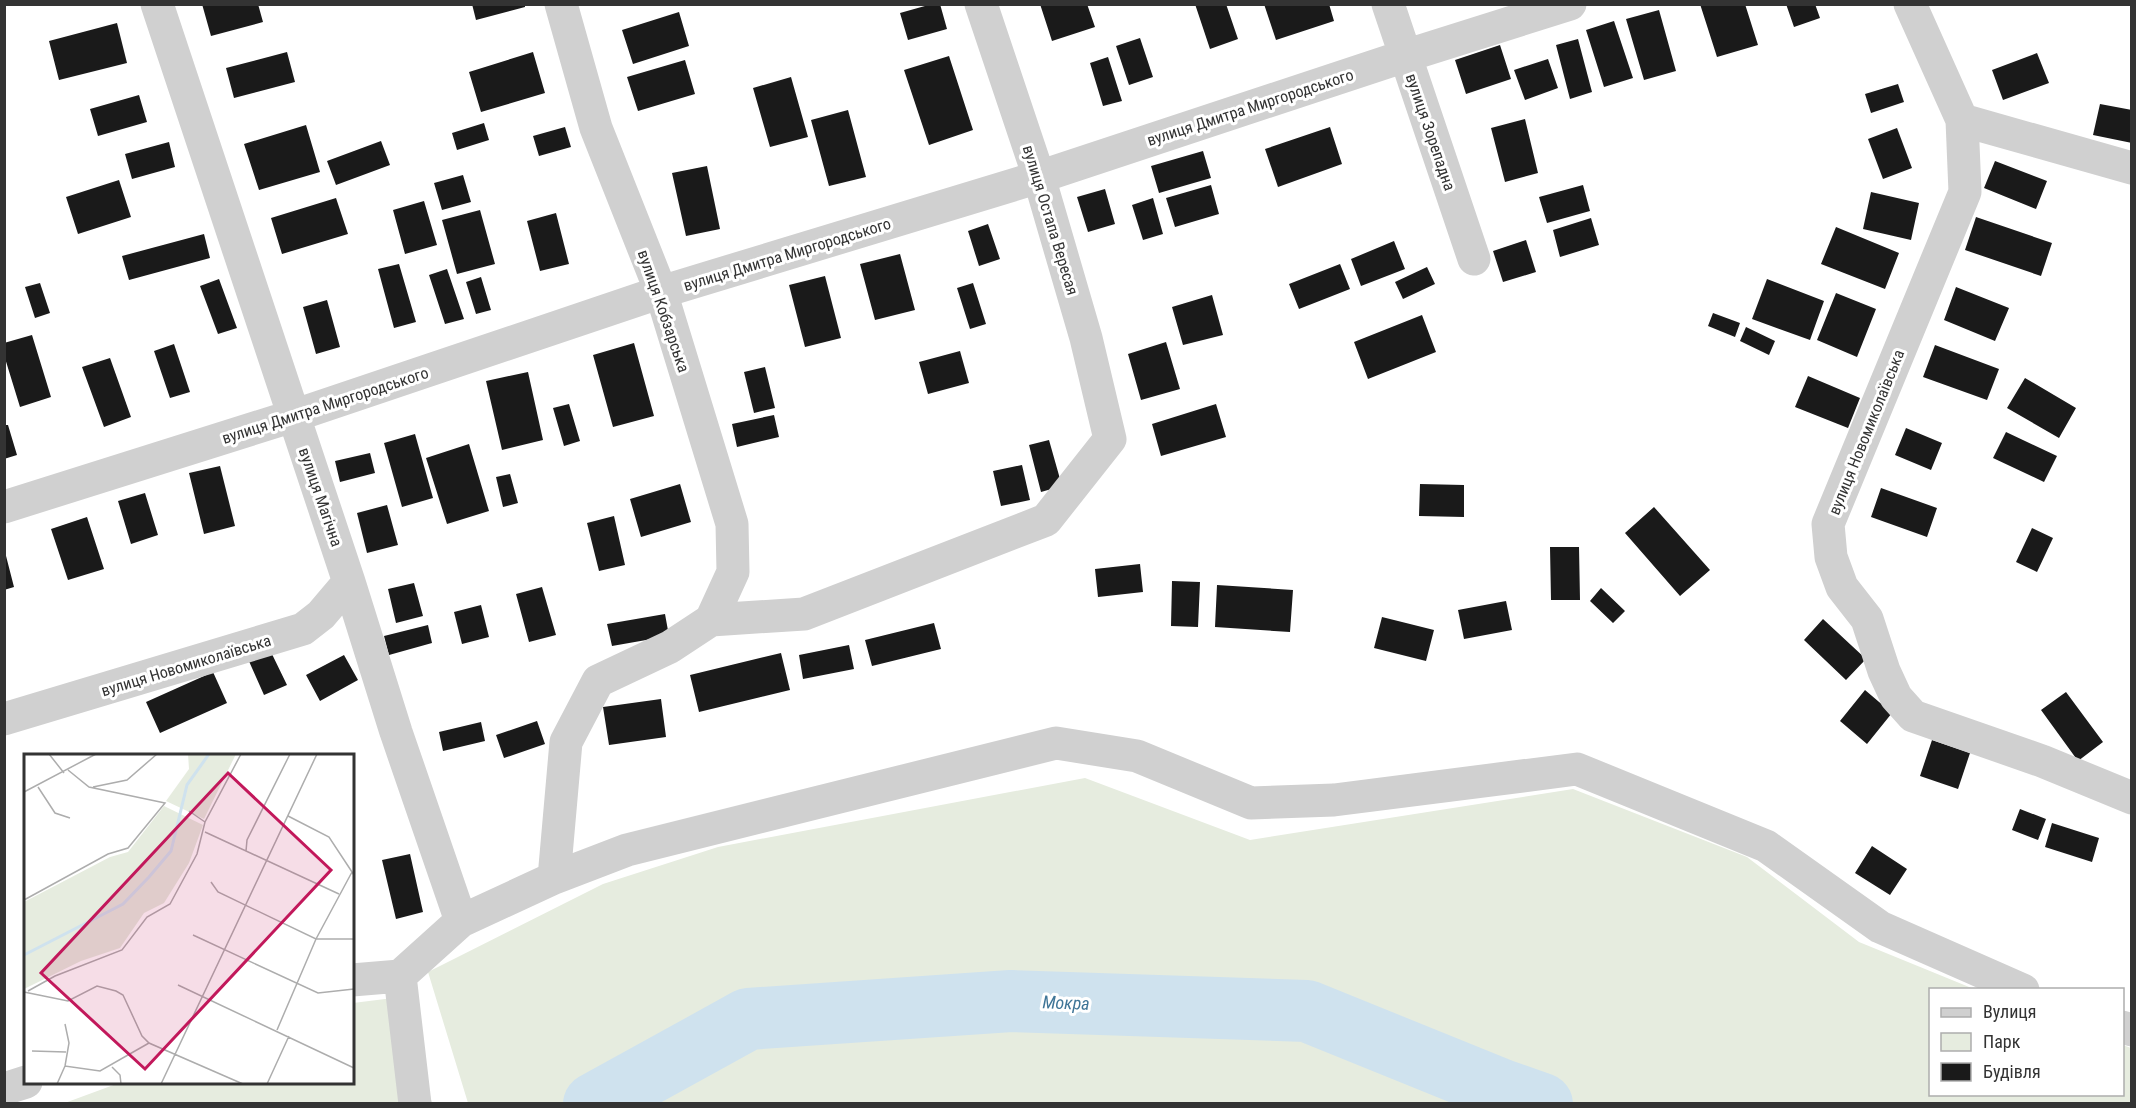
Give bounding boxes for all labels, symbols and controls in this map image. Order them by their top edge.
street label: вулиця Дмитра Миргородського [1145,65,1356,150]
street label: вулиця Зорепадна [1402,71,1459,193]
street label: вулиця Остапа Вересая [1019,143,1082,297]
street label: вулиця Дмитра Миргородського [681,214,893,295]
street label: вулиця Кобзарська [634,247,693,375]
street label: вулиця Новомиколаївська [1825,347,1908,518]
street label: вулиця Дмитра Миргородського [220,363,431,448]
street label: вулиця Магічна [295,445,346,549]
street label: вулиця Новомиколаївська [99,631,273,700]
inset map [24,754,354,1084]
legend [1929,988,2124,1096]
water label: Мокра [1042,991,1090,1014]
text: Вулиця [1983,1001,2037,1022]
text: Парк [1983,1031,2021,1052]
text: Будівля [1983,1061,2041,1082]

